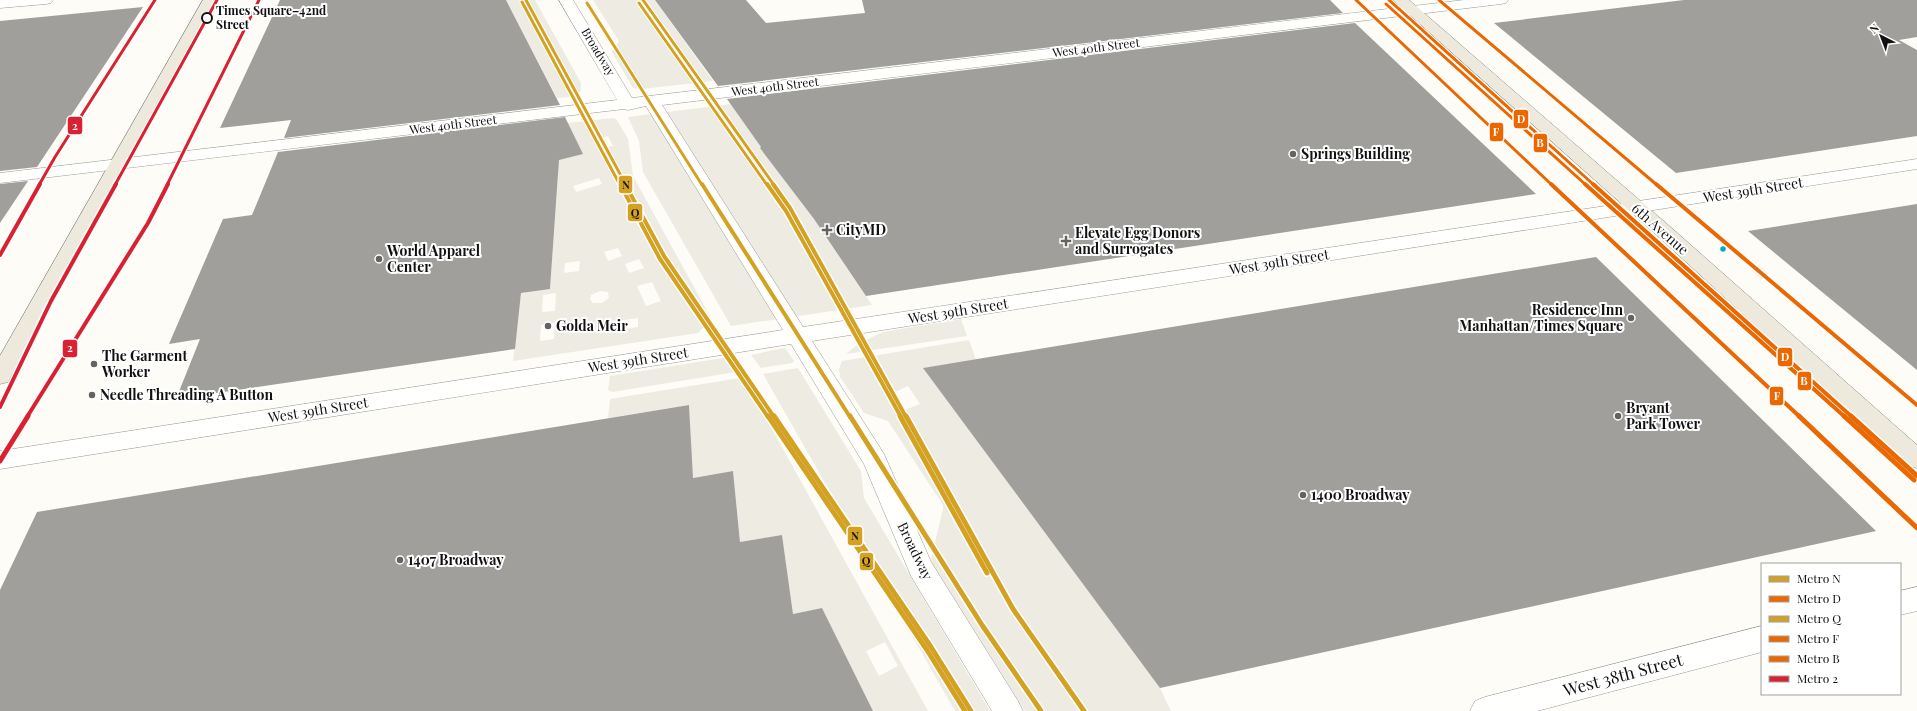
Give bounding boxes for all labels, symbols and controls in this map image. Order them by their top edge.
place label: Times Square–42nd Street [216,2,326,32]
marker: Times Square–42nd Street [201,12,213,24]
north arrow [1861,16,1901,56]
text: N [1866,20,1882,36]
street label: Broadway [578,25,619,78]
street label: West 40th Street [1050,34,1141,60]
street label: West 40th Street [729,73,820,99]
line badge: D [1513,109,1529,129]
street label: West 40th Street [407,111,498,137]
text: D [1517,111,1526,126]
line badge: 2 [67,116,83,135]
text: 2 [72,118,78,133]
line badge: F [1489,122,1504,142]
text: F [1493,124,1500,139]
line badge: B [1533,133,1548,153]
text: B [1536,135,1544,150]
place label: Springs Building [1301,144,1410,163]
marker: Springs Building [1288,149,1298,159]
street label: West 39th Street [1701,172,1805,207]
line badge: N [618,175,633,194]
text: N [622,177,630,192]
street label: 6th Avenue [1628,199,1693,259]
line badge: Q [627,203,643,222]
text: Q [631,205,640,220]
place label: CityMD [836,220,886,239]
place label: Elevate Egg Donors and Surrogates [1075,223,1200,258]
marker: CityMD [821,224,833,236]
marker: Elevate Egg Donors and Surrogates [1060,235,1072,247]
place label: World Apparel Center [386,241,481,276]
street label: West 39th Street [1227,244,1331,279]
unlabelled marker [1718,244,1728,254]
marker: World Apparel Center [374,254,384,264]
street label: West 39th Street [906,293,1010,328]
place label: Residence Inn Manhattan/Times Square [1459,300,1623,335]
marker: Residence Inn Manhattan/Times Square [1626,313,1636,323]
place label: Golda Meir [556,316,628,335]
marker: Golda Meir [543,321,553,331]
line badge: 2 [62,339,78,358]
text: 2 [67,340,73,355]
street label: West 39th Street [586,342,690,377]
place label: The Garment Worker [101,346,187,381]
line badge: D [1777,347,1793,367]
text: D [1781,349,1790,364]
marker: The Garment Worker [89,359,99,369]
line badge: B [1797,371,1812,391]
text: B [1800,373,1808,388]
place label: Needle Threading A Button [100,385,274,404]
line badge: F [1769,386,1784,406]
text: F [1774,388,1781,403]
marker: Needle Threading A Button [87,390,97,400]
street label: West 39th Street [266,392,370,427]
place label: Bryant Park Tower [1626,398,1701,433]
marker: Bryant Park Tower [1613,411,1623,421]
place label: 1400 Broadway [1311,485,1410,504]
marker: 1400 Broadway [1298,490,1308,500]
street label: Broadway [893,519,938,583]
line badge: N [847,526,863,546]
text: N [851,528,859,543]
place label: 1407 Broadway [408,550,504,569]
line badge: Q [859,552,874,571]
text: Q [862,553,871,568]
marker: 1407 Broadway [395,555,405,565]
legend [1761,563,1901,695]
text: Metro N [1797,570,1841,586]
text: Metro D [1797,590,1841,606]
text: Metro Q [1797,610,1842,626]
text: Metro F [1797,630,1839,646]
street label: West 38th Street [1560,647,1686,701]
text: Metro B [1797,650,1840,666]
text: Metro 2 [1797,670,1838,686]

